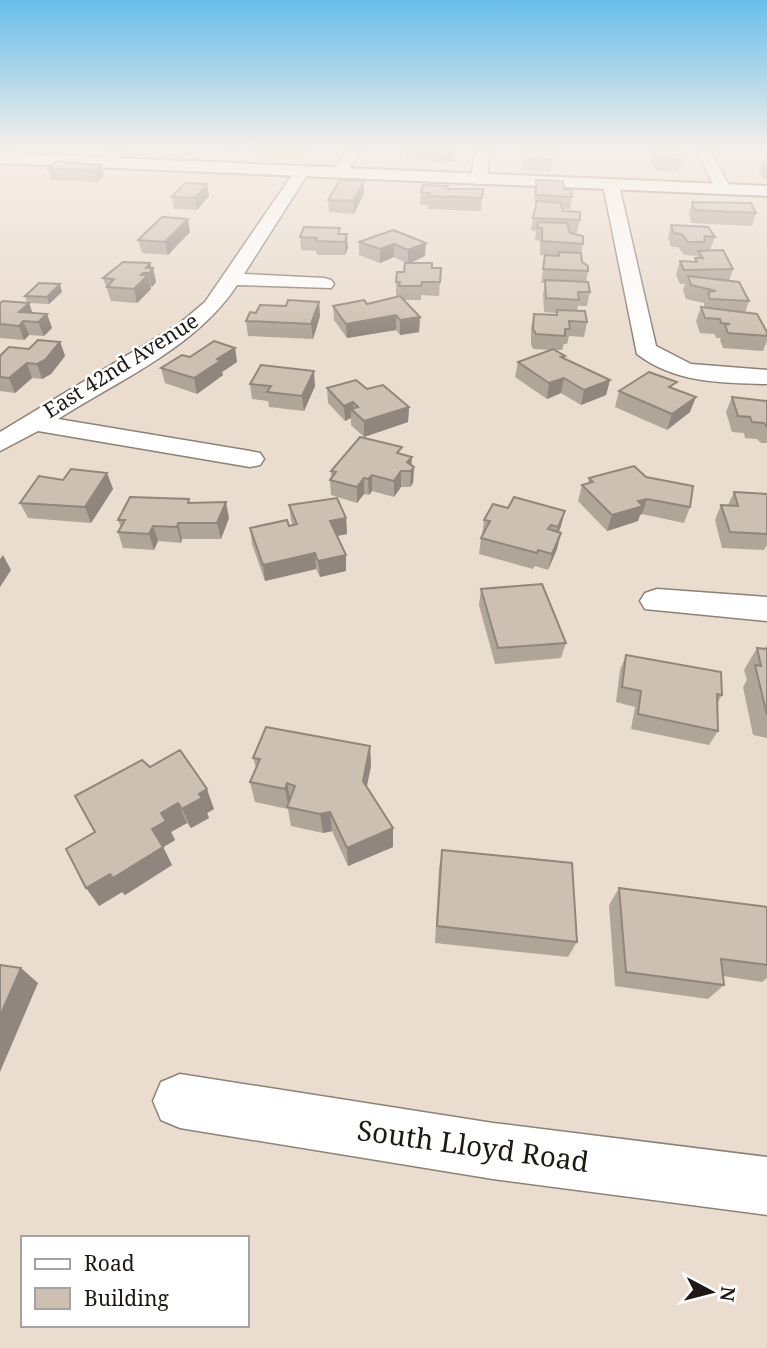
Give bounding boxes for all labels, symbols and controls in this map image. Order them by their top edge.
street label: East 42nd Avenue [38,306,203,424]
street label: South Lloyd Road [355,1110,591,1180]
legend [21,1236,248,1327]
text: Road [84,1249,135,1277]
north arrow [676,1257,746,1327]
text: Building [84,1284,169,1312]
text: N [714,1285,742,1303]

